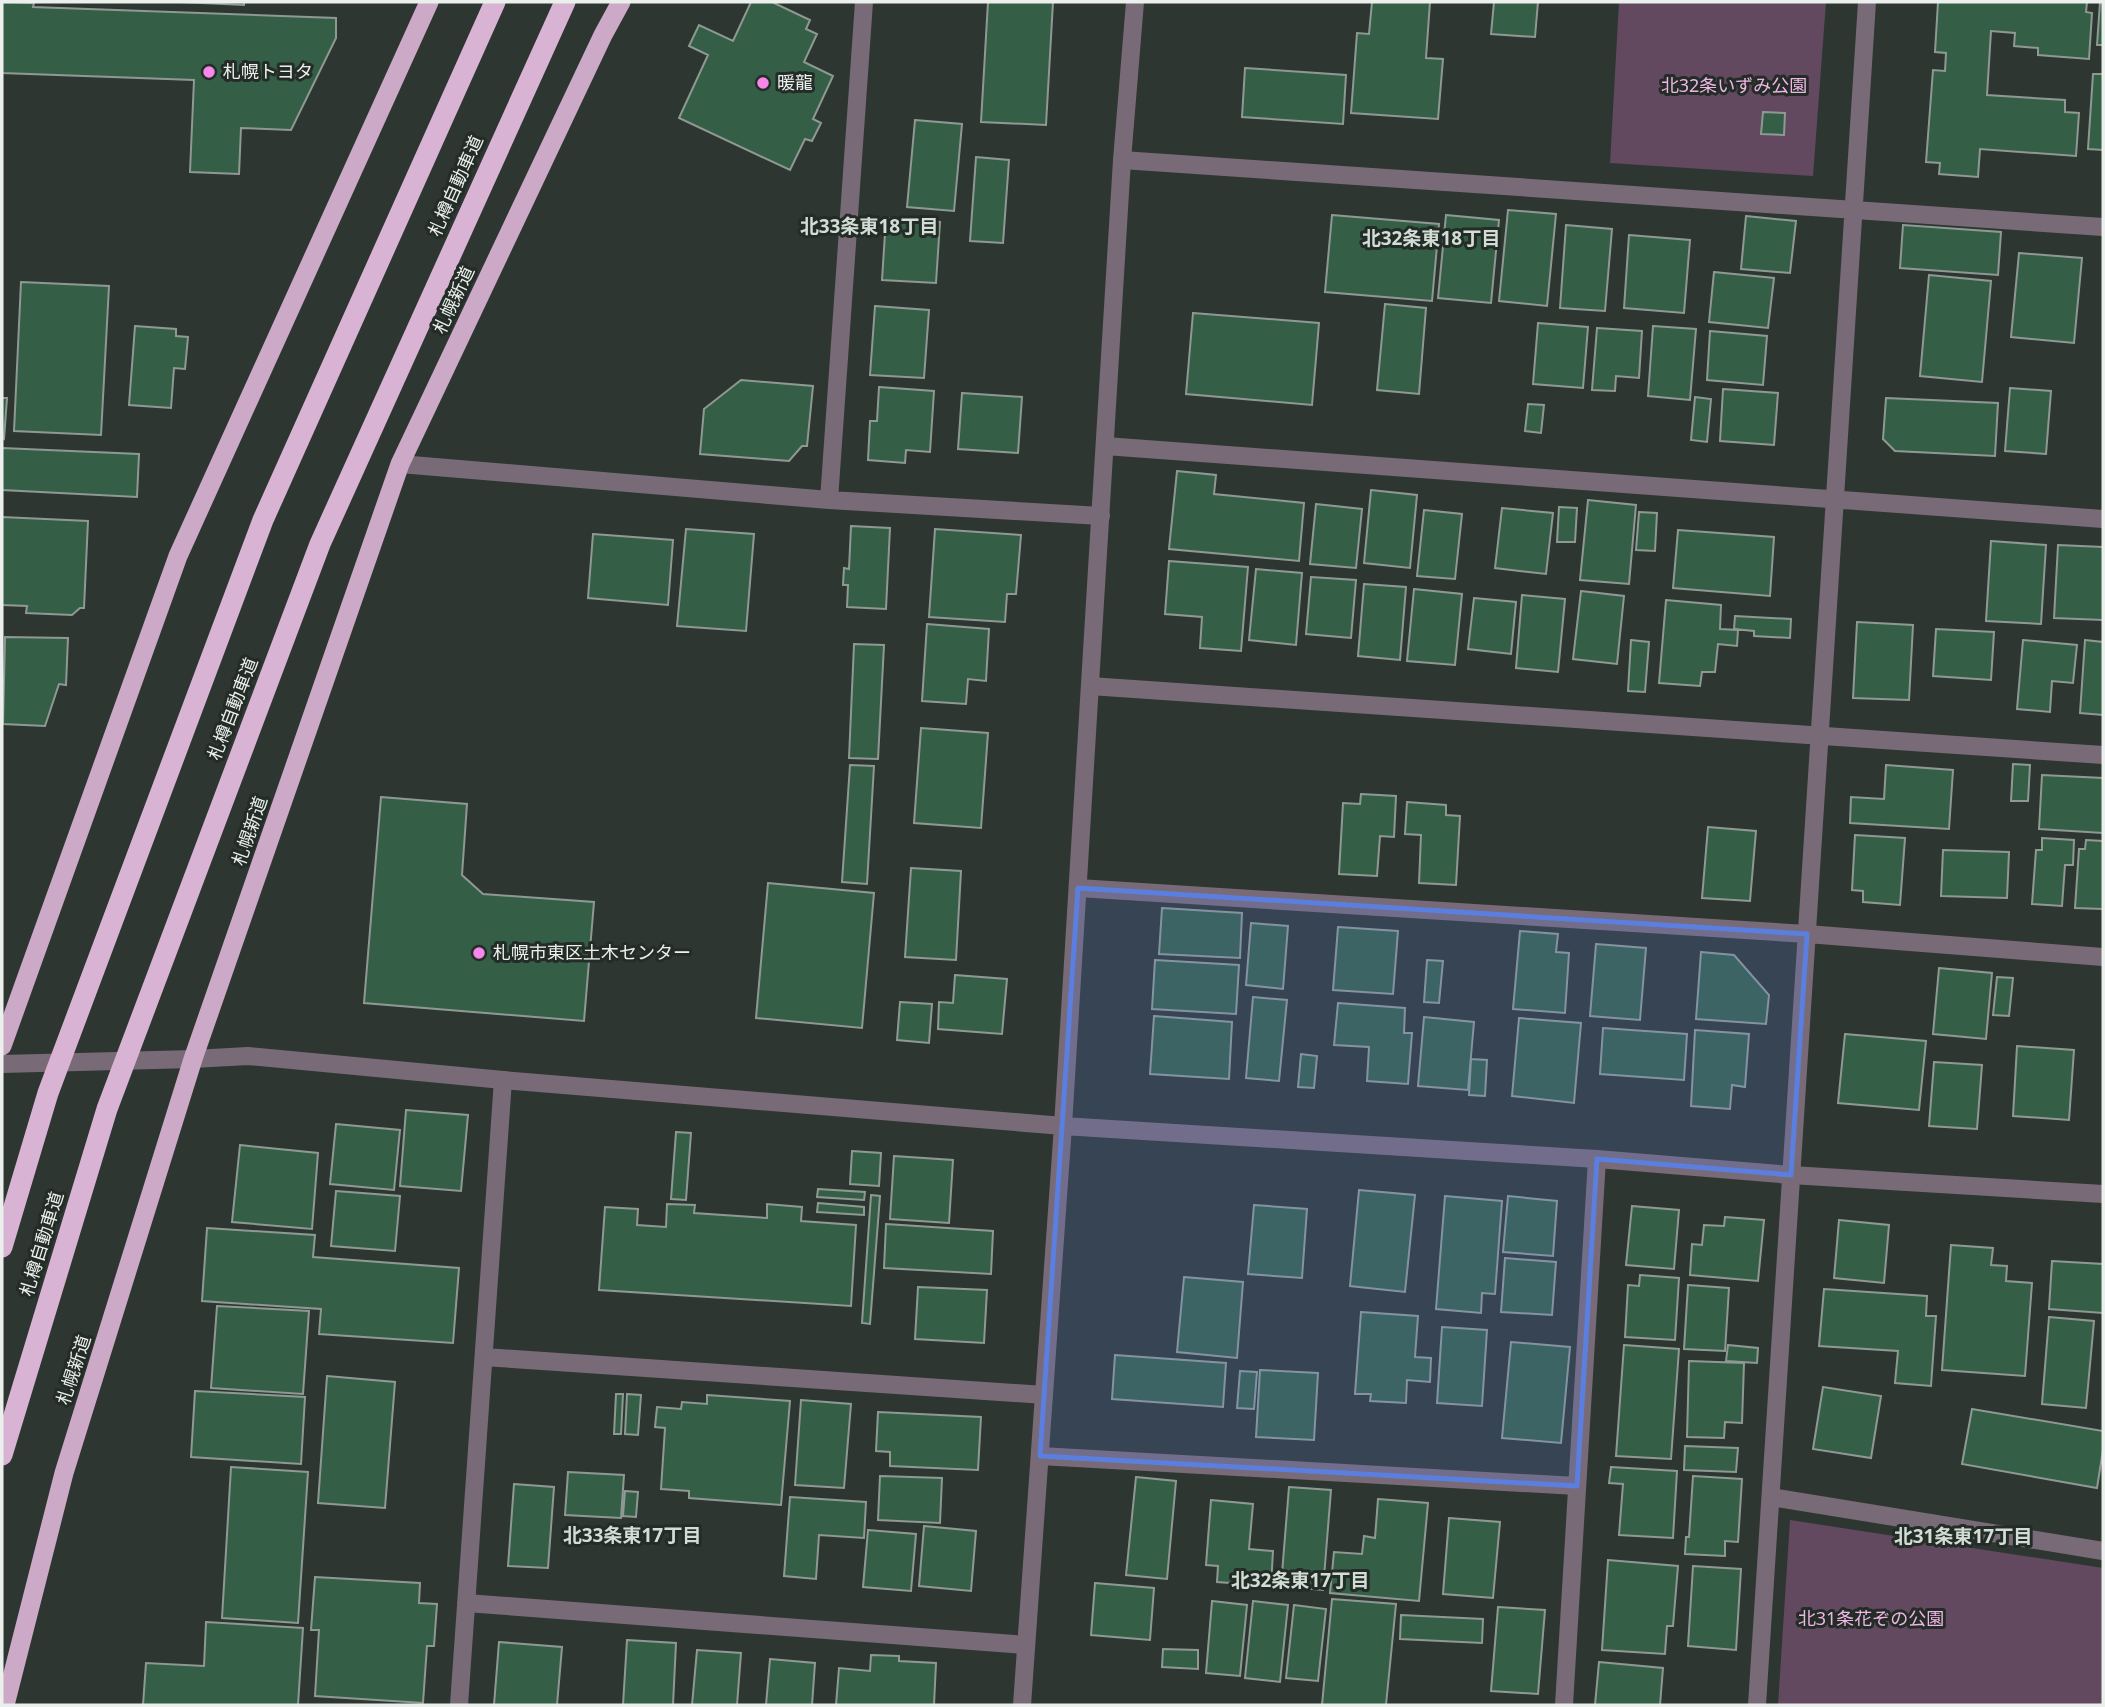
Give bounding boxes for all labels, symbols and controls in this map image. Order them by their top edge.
place label: 札幌トヨタ [223,59,313,83]
marker: 札幌トヨタ [201,64,217,80]
place label: 暖龍 [777,70,813,94]
park label: 北32条いずみ公園 [1661,73,1807,97]
marker: 暖龍 [755,75,771,91]
street label: 札樽自動車道 [422,131,488,240]
district label: 北33条東18丁目 [800,213,938,239]
district label: 北32条東18丁目 [1362,225,1500,251]
street label: 札幌新道 [427,262,479,337]
street label: 札樽自動車道 [202,654,263,763]
street label: 札幌新道 [226,793,272,869]
place label: 札幌市東区土木センター [493,940,691,964]
marker: 札幌市東区土木センター [471,945,487,961]
street label: 札樽自動車道 [14,1189,68,1299]
street label: 札幌新道 [51,1332,96,1408]
district label: 北33条東17丁目 [563,1522,701,1548]
district label: 北31条東17丁目 [1894,1523,2032,1549]
district label: 北32条東17丁目 [1231,1567,1369,1593]
park label: 北31条花ぞの公園 [1798,1606,1944,1630]

